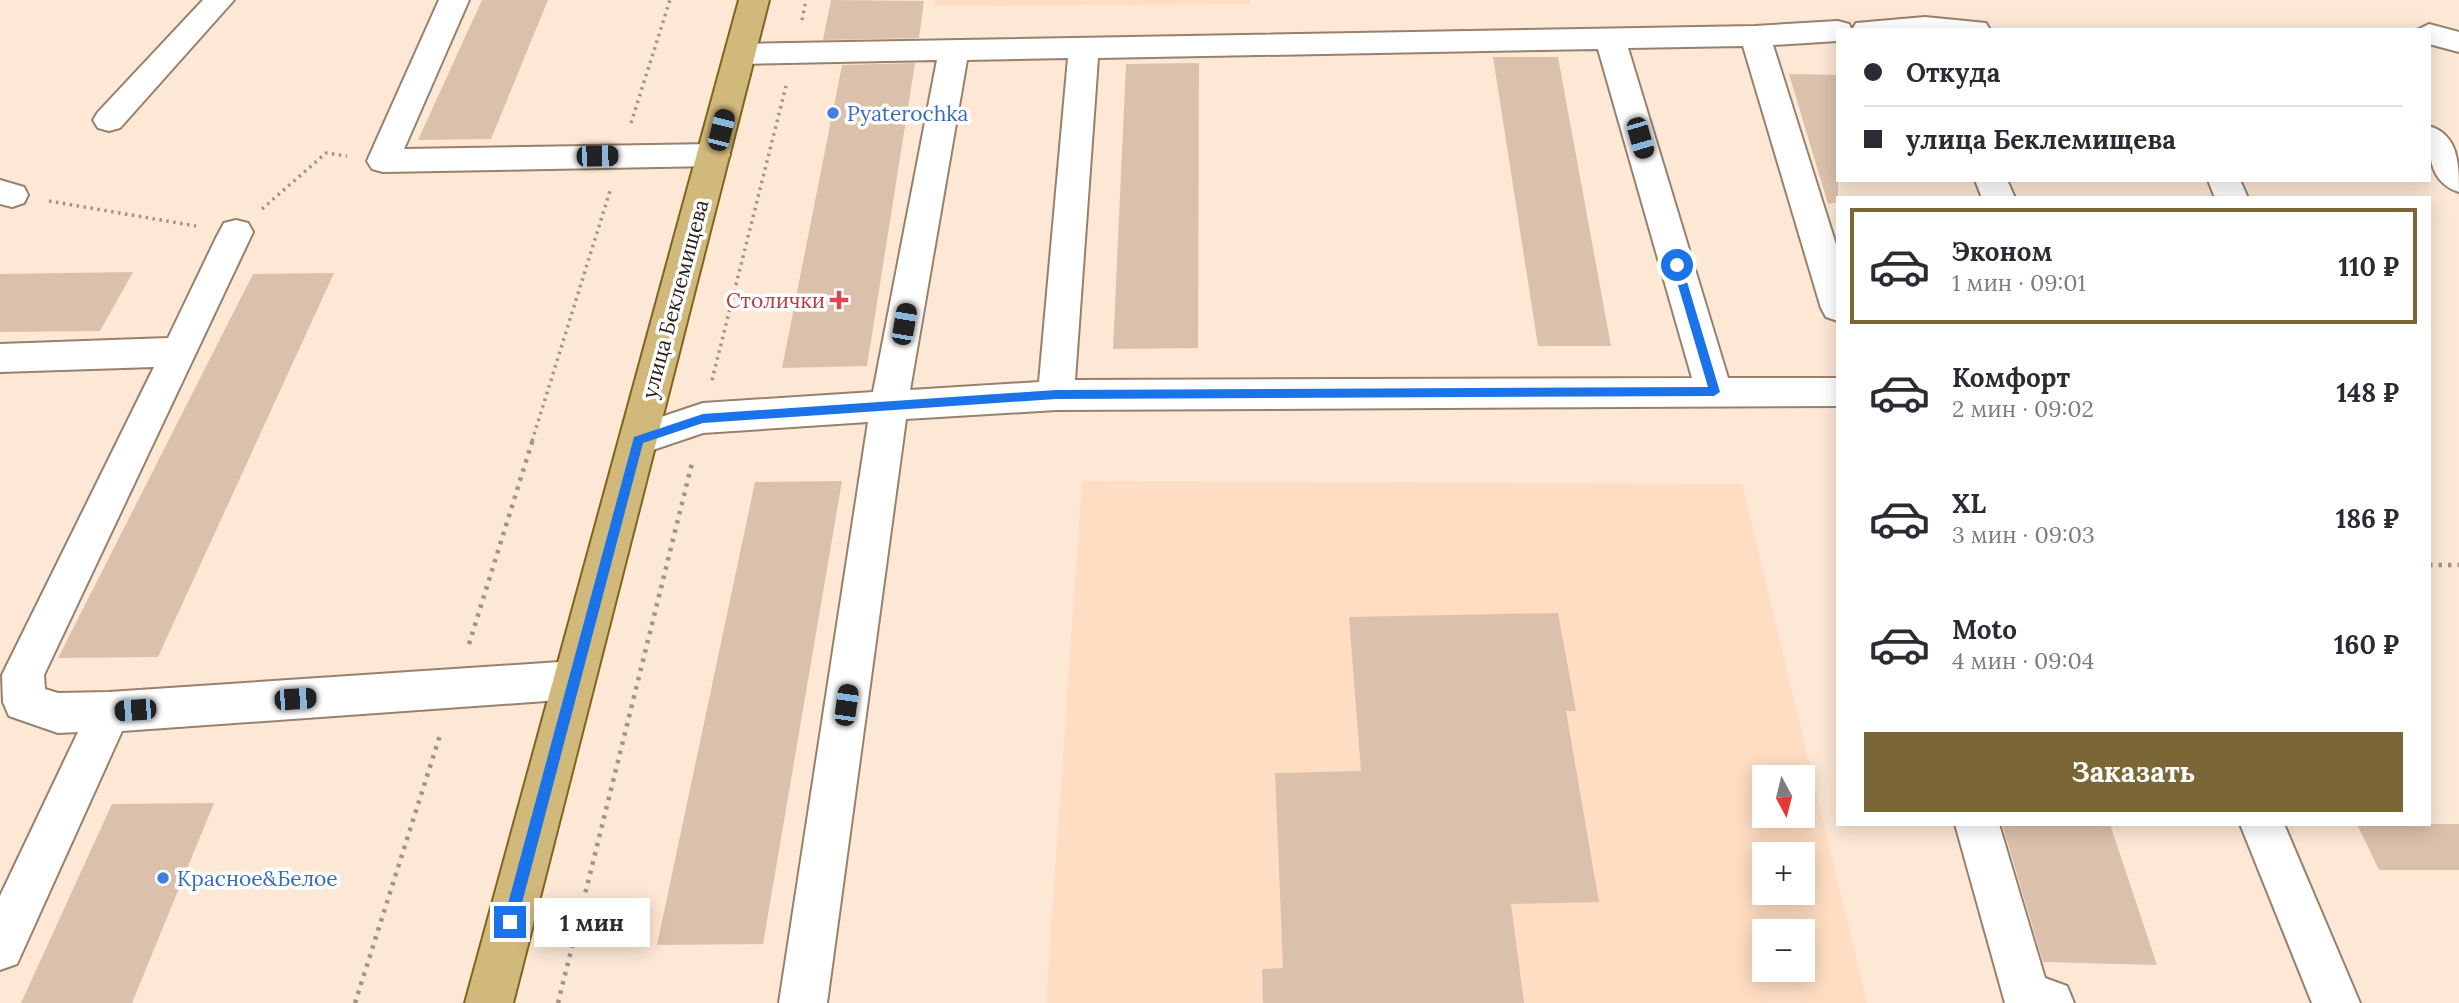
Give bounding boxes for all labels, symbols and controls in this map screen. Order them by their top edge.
text: Откуда [1906,56,2000,89]
place label: Pyaterochka [847,100,969,127]
marker: Pyaterochka [825,105,841,121]
car [706,107,737,153]
car [1625,115,1656,161]
text: улица Беклемищева [1906,123,2176,156]
car [576,145,619,167]
street label: улица Беклемищева [635,196,715,401]
icon: car [1868,235,1931,298]
text: Эконом [1952,235,2052,268]
route start [1661,249,1693,281]
text: 110 ₽ [2338,250,2399,283]
text: 1 мин · 09:01 [1952,268,2086,297]
place label: Столички [726,287,825,314]
marker: Столички [831,292,847,308]
car [891,301,918,347]
icon: car [1868,361,1931,424]
text: Комфорт [1952,361,2070,394]
text: 148 ₽ [2336,376,2399,409]
text: 2 мин · 09:02 [1952,394,2094,423]
icon: car [1868,487,1931,550]
text: XL [1952,487,1986,520]
text: 186 ₽ [2336,502,2399,535]
text: 3 мин · 09:03 [1952,520,2095,549]
icon: car [1868,613,1931,676]
text: Moto [1952,613,2017,646]
text: 160 ₽ [2334,628,2399,661]
text: 4 мин · 09:04 [1952,646,2094,675]
car [833,683,860,727]
car [274,687,317,711]
car [114,698,157,722]
button: Заказать [1864,732,2403,812]
north arrow [1752,765,1815,828]
map controls [1752,765,1815,982]
button: + [1752,842,1815,905]
place label: Красное&Белое [177,865,338,892]
marker: Красное&Белое [155,870,171,886]
callout: 1 мин [534,898,650,946]
route end [494,906,526,938]
text: 1 мин [560,908,624,937]
button: − [1752,919,1815,982]

